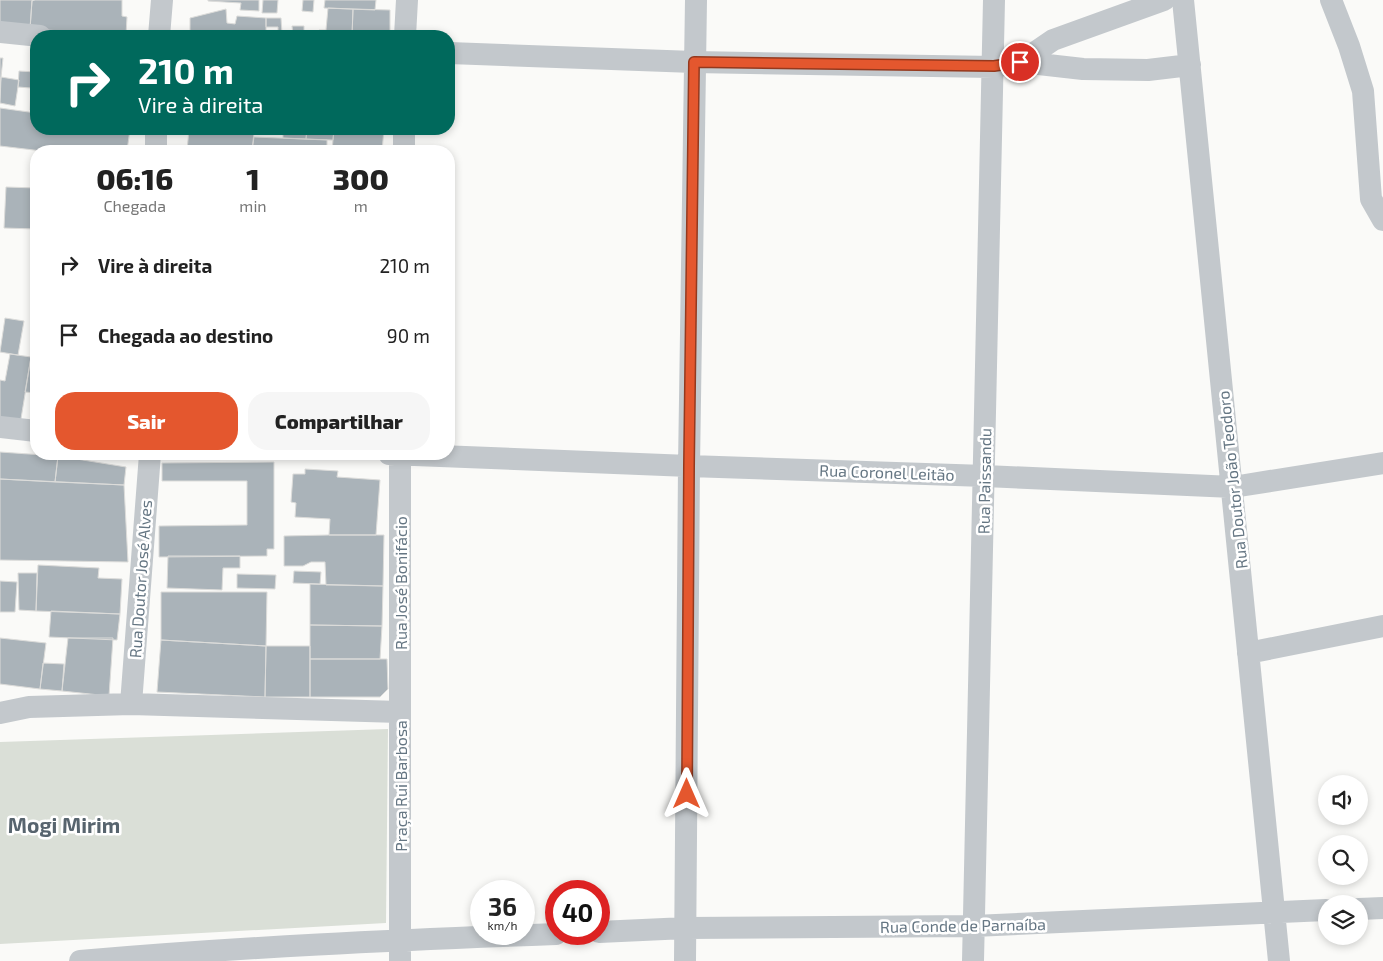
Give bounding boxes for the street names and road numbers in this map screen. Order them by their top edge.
street label: Rua Doutor João Teodoro [1213,390,1251,570]
street label: Rua Paissandu [974,428,994,534]
street label: Rua Coronel Leitão [819,460,955,484]
street label: Rua Doutor José Alves [125,499,155,659]
street label: Rua José Bonifácio [391,516,410,650]
street label: Praça Rui Barbosa [391,720,411,852]
street label: Rua Conde de Parnaíba [880,914,1046,936]

